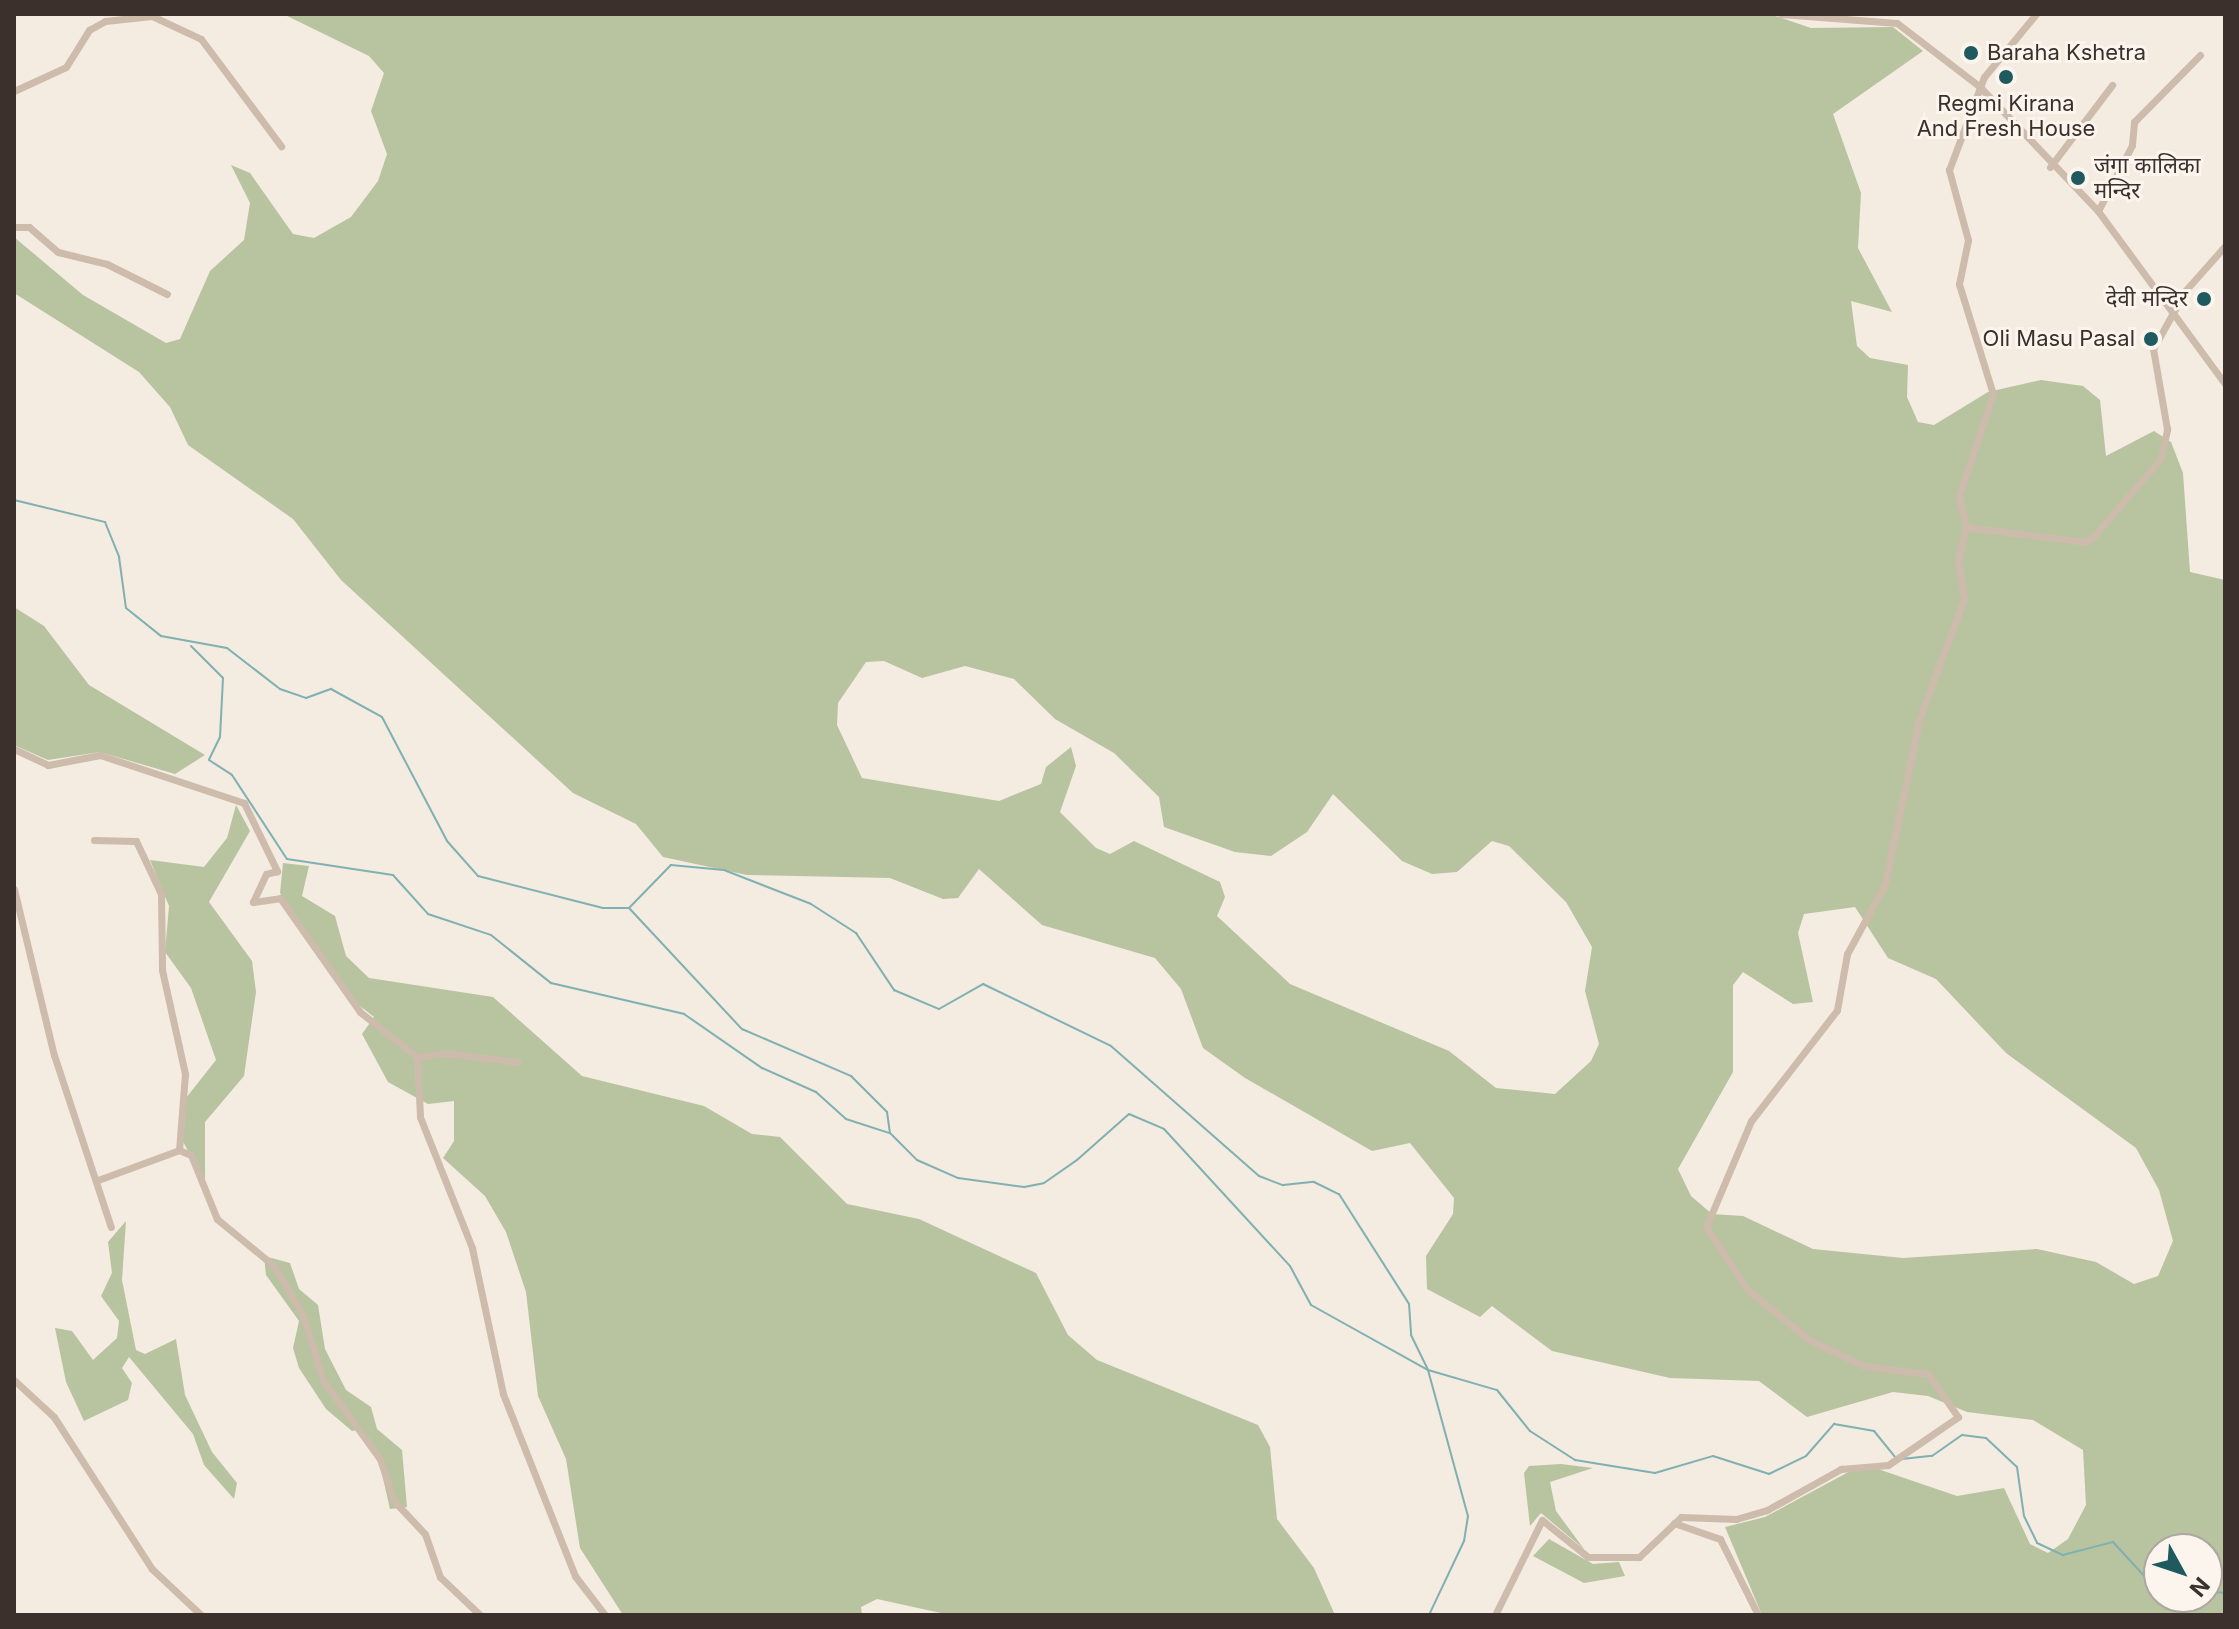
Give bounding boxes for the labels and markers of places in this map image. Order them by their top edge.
place label: Baraha Kshetra [1987,40,2146,66]
marker: Baraha Kshetra [1962,44,1980,62]
marker: Regmi Kirana And Fresh House [1997,68,2015,86]
place label: Regmi Kirana And Fresh House [1917,90,2095,142]
place label: जंगा कालिका मन्दिर [2094,152,2200,204]
marker: जंगा कालिका मन्दिर [2069,169,2087,187]
place label: देवी मन्दिर [2106,286,2188,312]
marker: देवी मन्दिर [2195,290,2213,308]
place label: Oli Masu Pasal [1983,326,2135,352]
marker: Oli Masu Pasal [2142,330,2160,348]

